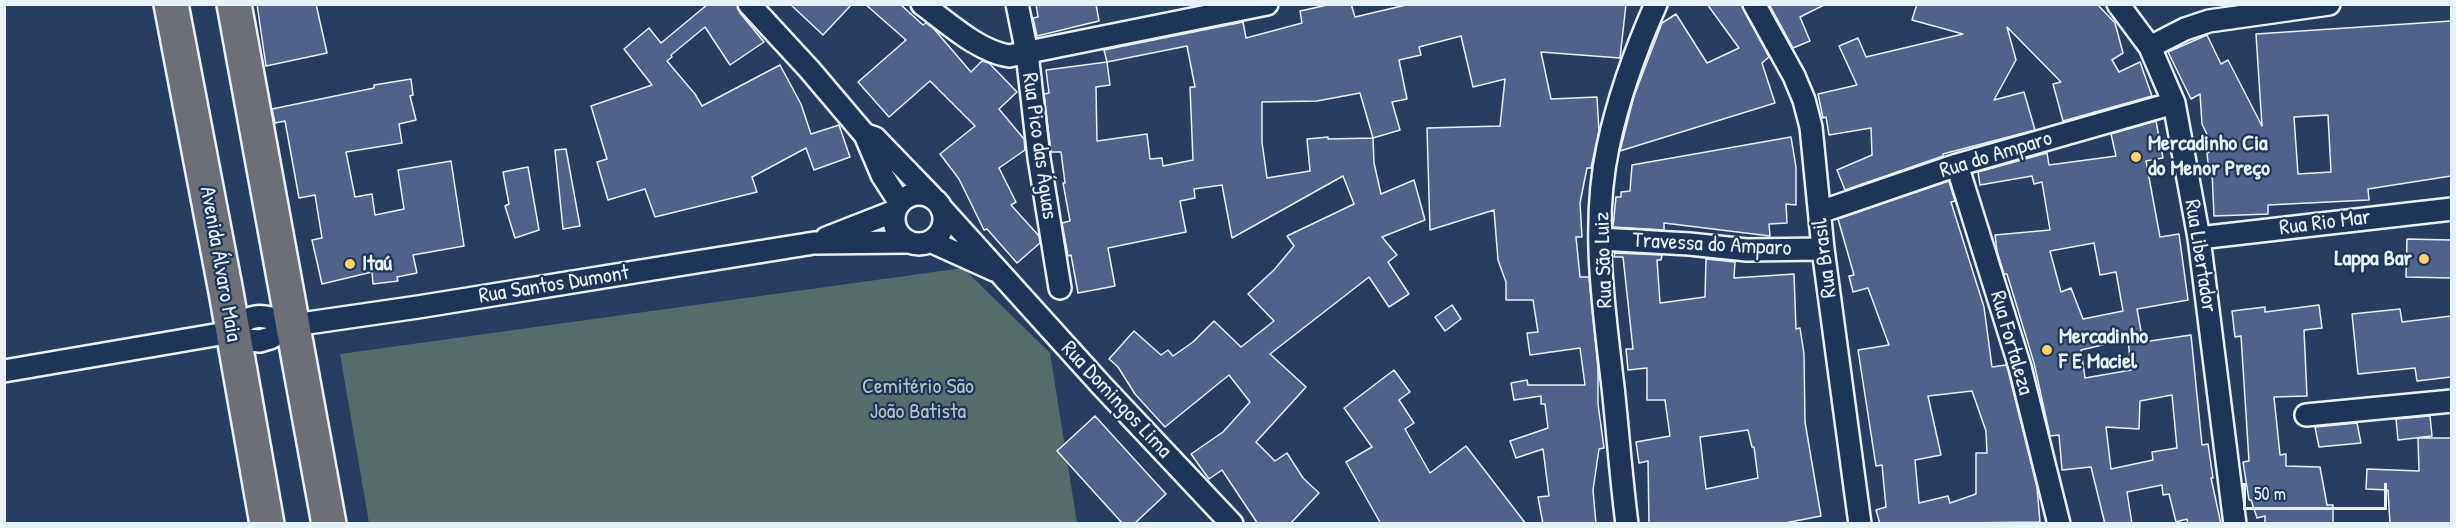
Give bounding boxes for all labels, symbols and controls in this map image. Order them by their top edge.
street label: Rua Pico das Águas [1016,71,1062,221]
street label: Rua do Amparo [1937,125,2055,185]
place label: Mercadinho Cia do Menor Preço [2148,131,2270,182]
marker: Mercadinho Cia do Menor Preço [2129,150,2143,164]
street label: Avenida Álvaro Maia [193,184,247,344]
street label: Rua Libertador [2178,198,2222,314]
street label: Rua Rio Mar [2278,204,2372,242]
street label: Rua São Luiz [1589,211,1619,309]
street label: Rua Brasil [1807,217,1843,299]
street label: Travessa do Amparo [1632,228,1792,262]
place label: Lappa Bar [2334,246,2412,272]
place label: Itaú [362,251,392,277]
marker: Lappa Bar [2417,252,2431,266]
marker: Itaú [343,257,357,271]
street label: Rua Santos Dumont [477,260,631,310]
street label: Rua Fortaleza [1984,288,2038,398]
place label: Mercadinho F E Maciel [2059,324,2148,376]
street label: Rua Domingos Lima [1055,336,1177,464]
marker: Mercadinho F E Maciel [2040,343,2054,357]
park label: Cemitério São João Batista [862,374,974,426]
scale bar [2246,471,2390,509]
text: 50 m [2254,481,2286,506]

